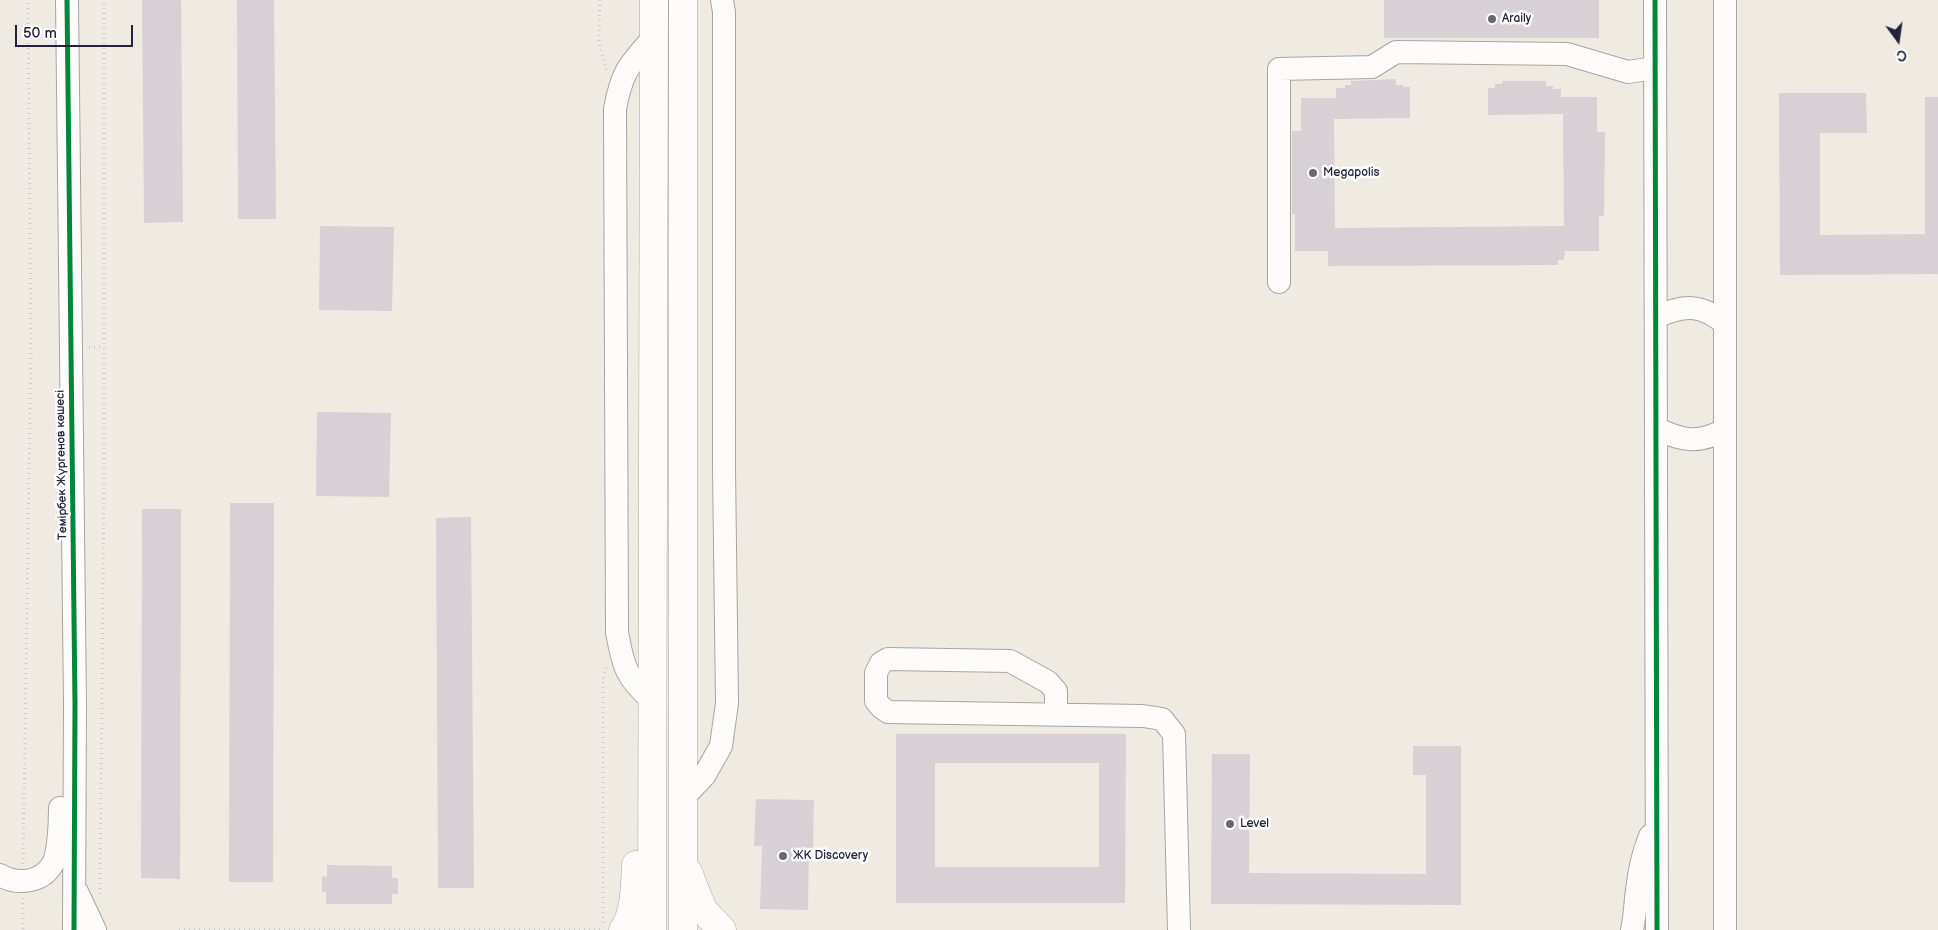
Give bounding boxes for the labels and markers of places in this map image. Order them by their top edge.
place label: Araily [1502,12,1531,26]
marker: Araily [1486,13,1498,25]
place label: Megapolis [1323,166,1379,180]
marker: Megapolis [1307,167,1319,179]
place label: Level [1240,817,1269,831]
marker: Level [1224,818,1236,830]
place label: ЖК Discovery [793,849,868,863]
marker: ЖК Discovery [777,850,789,862]

